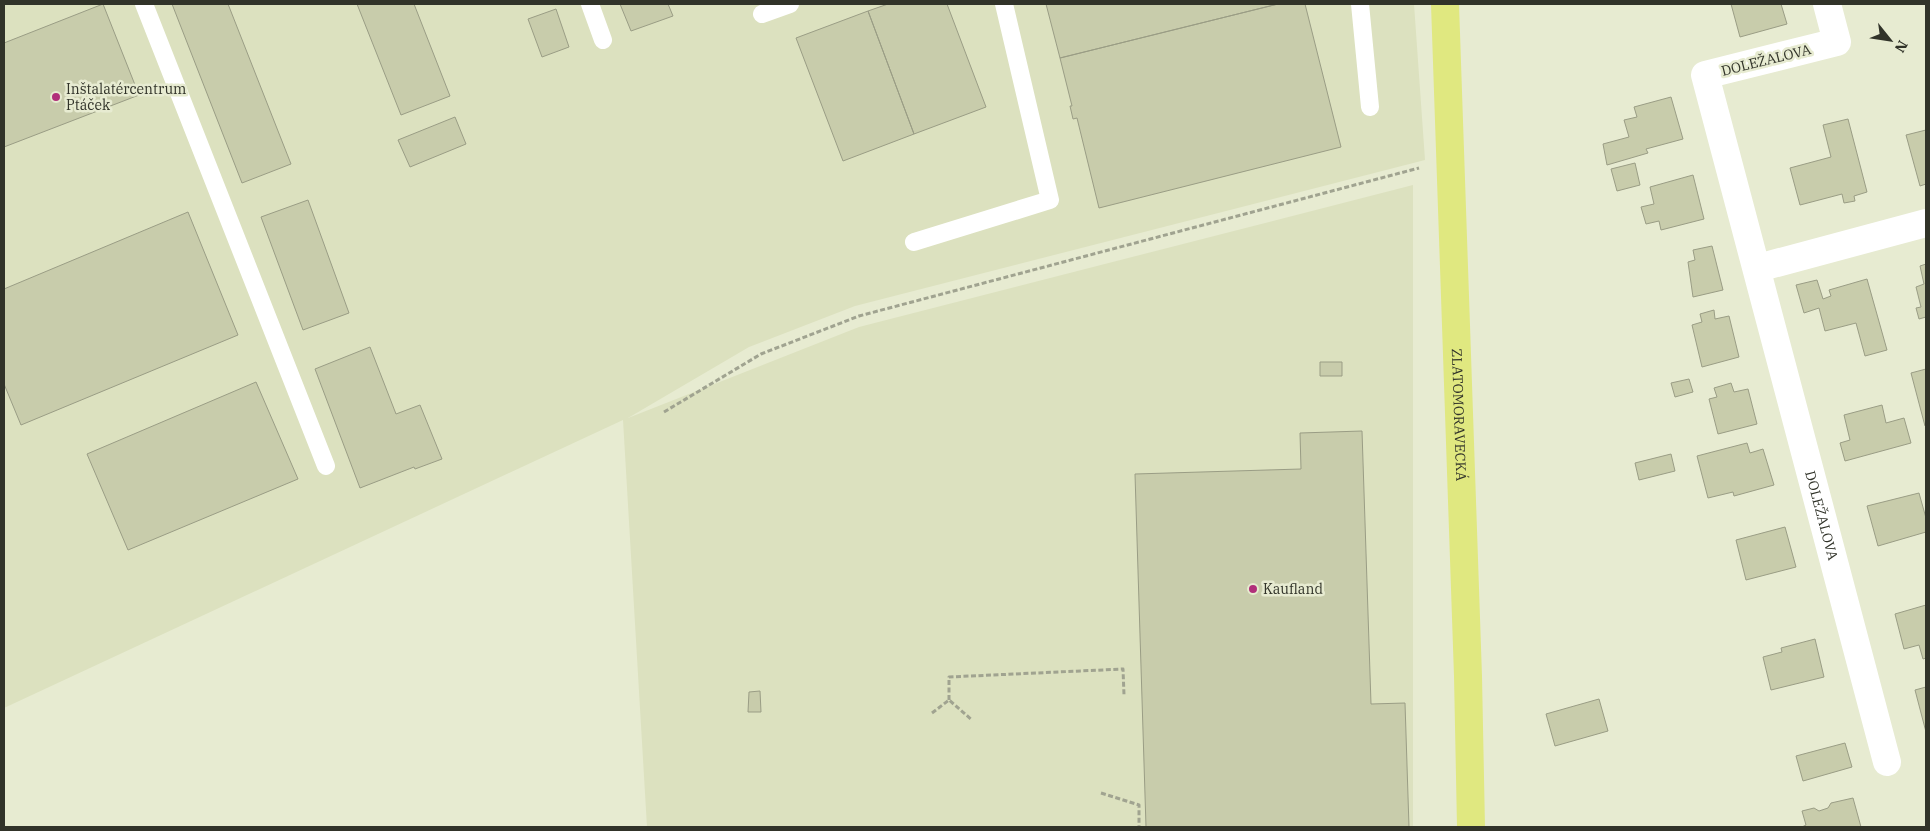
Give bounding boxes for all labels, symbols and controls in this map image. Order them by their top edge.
north arrow [1865,15,1915,65]
text: N [1891,37,1912,56]
street label: DOLEŽALOVA [1719,40,1813,80]
place label: Inštalatércentrum Ptáček [66,80,186,114]
marker: Inštalatércentrum Ptáček [50,91,62,103]
street label: ZLATOMORAVECKÁ [1448,348,1471,482]
street label: DOLEŽALOVA [1801,469,1842,563]
place label: Kaufland [1263,580,1323,598]
marker: Kaufland [1247,583,1259,595]

